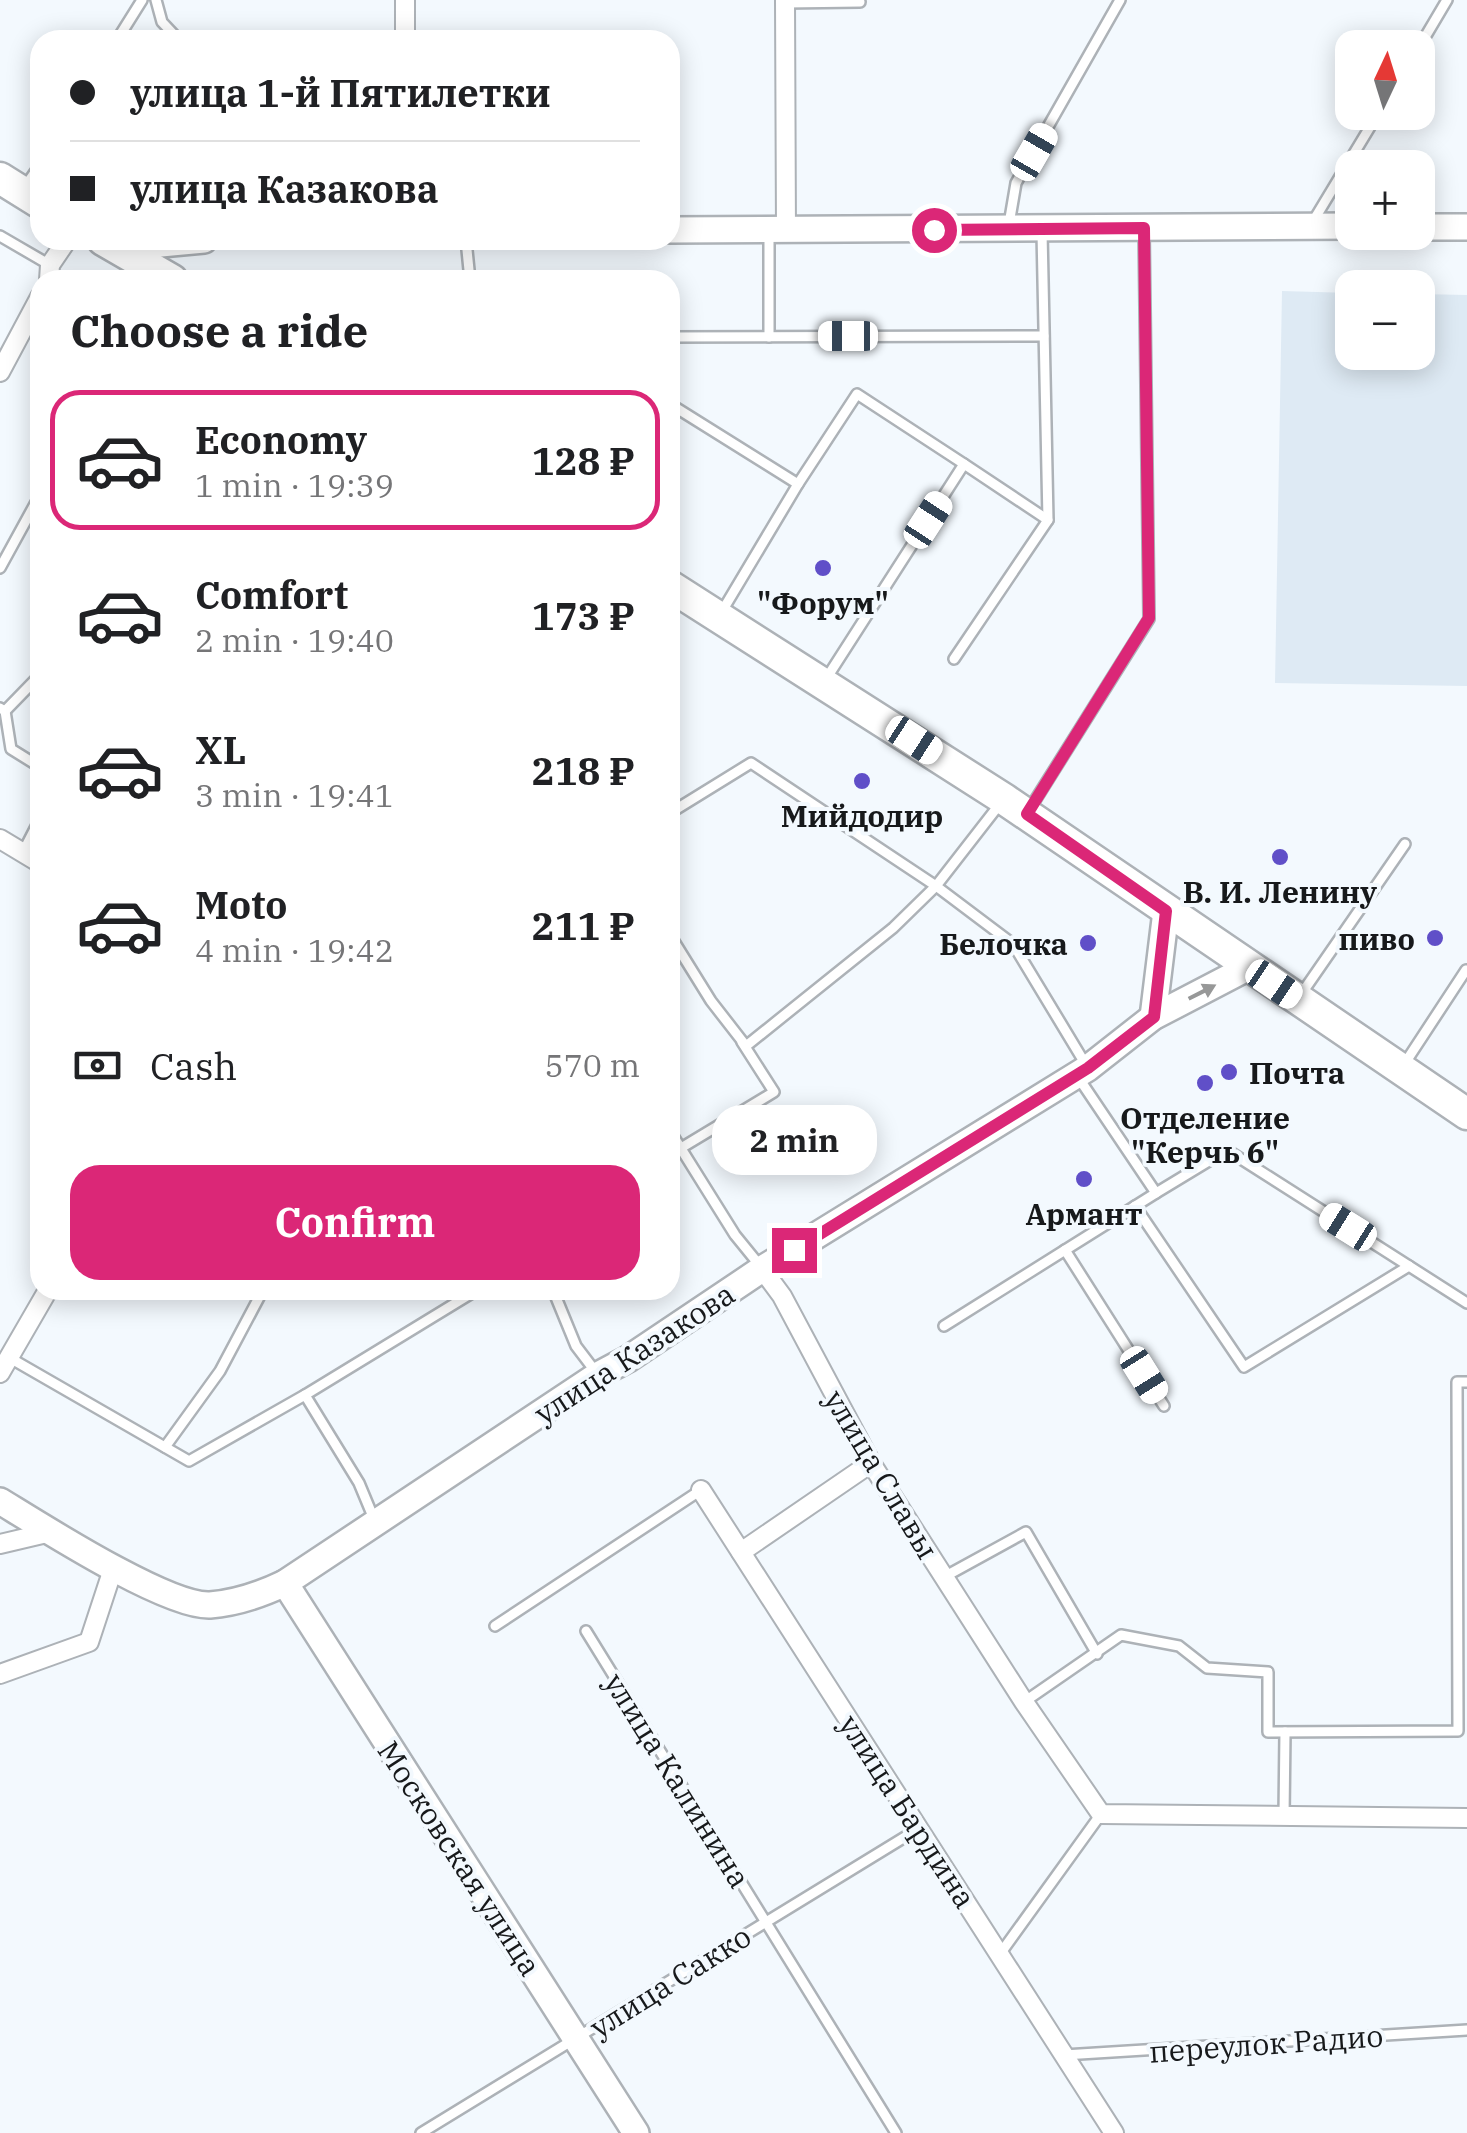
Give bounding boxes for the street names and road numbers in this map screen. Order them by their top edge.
street label: улица Казакова [526,1274,742,1432]
street label: улица Славы [816,1382,948,1566]
street label: улица Калинина [596,1665,760,1895]
street label: улица Бардина [831,1707,985,1915]
street label: Московская улица [370,1733,550,1983]
street label: улица Сакко [582,1916,758,2046]
street label: переулок Радио [1148,2015,1384,2071]

